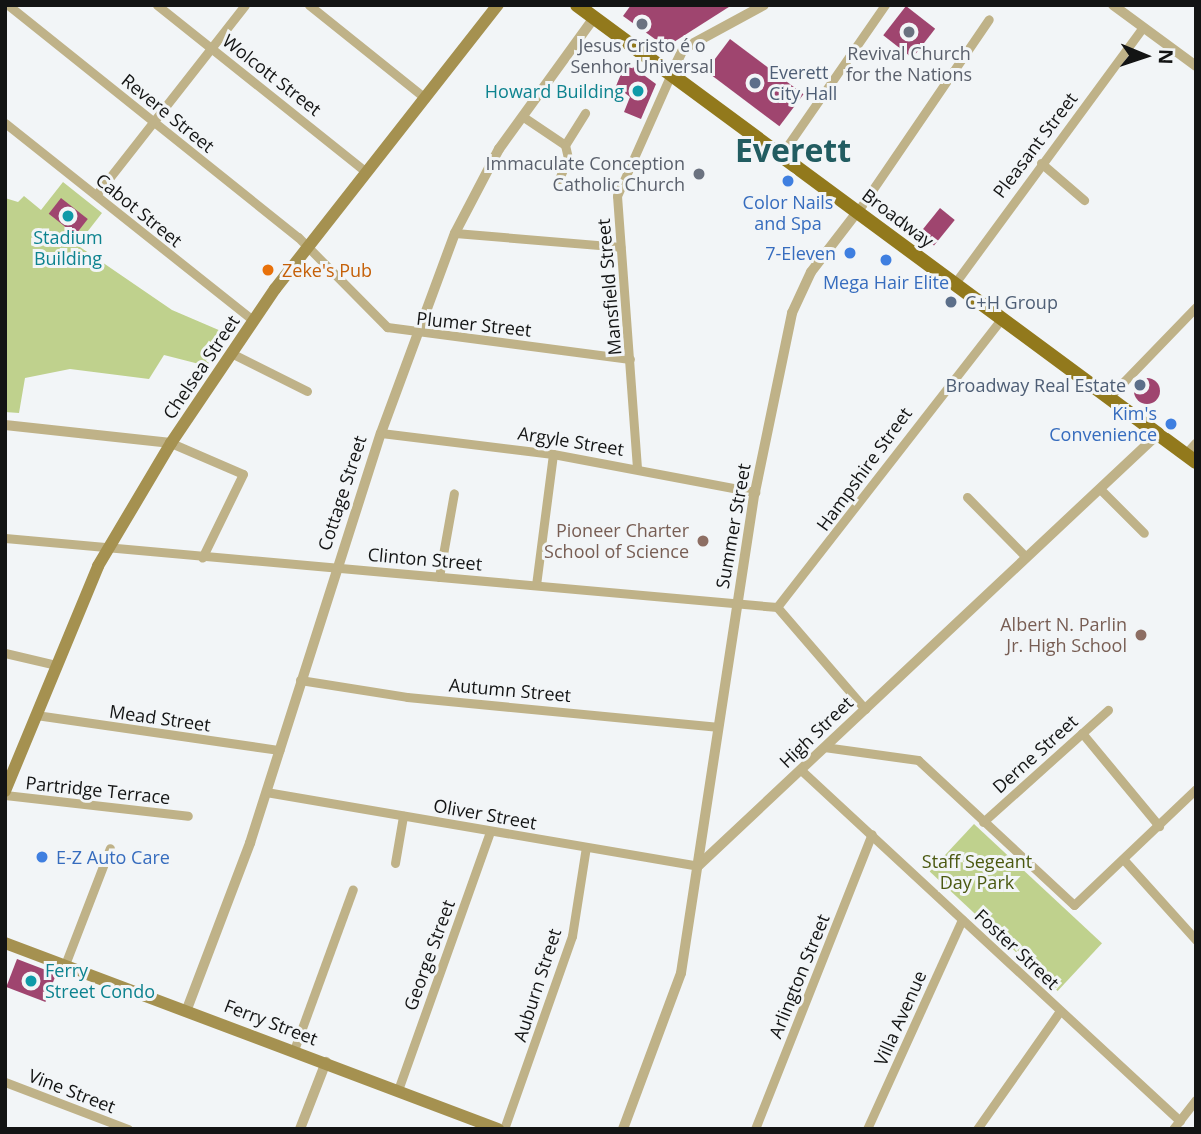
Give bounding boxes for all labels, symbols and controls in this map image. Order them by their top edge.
marker: Jesus Cristo é o Senhor Universal [634,16,650,32]
north arrow [1110,21,1180,91]
marker: Revival Church for the Nations [901,24,917,40]
street label: Wolcott Street [218,30,326,120]
place label: Jesus Cristo é o Senhor Universal [570,35,714,78]
place label: Revival Church for the Nations [846,43,972,86]
text: N [1153,49,1179,65]
place label: Everett City Hall [769,62,837,104]
street label: Revere Street [117,69,219,157]
marker: Everett City Hall [747,75,763,91]
place label: Howard Building [485,80,624,102]
marker: Howard Building [630,83,646,99]
street label: Pleasant Street [988,88,1082,202]
district label: Everett [735,131,851,169]
place label: Immaculate Conception Catholic Church [485,153,685,196]
marker: Immaculate Conception Catholic Church [691,166,707,182]
street label: Cabot Street [92,169,186,251]
marker: Color Nails and Spa [780,173,796,189]
street label: Broadway [858,184,938,252]
place label: Color Nails and Spa [743,192,833,234]
marker: Stadium Building [60,208,76,224]
street label: Mansfield Street [592,218,626,356]
place label: Stadium Building [33,227,103,270]
place label: 7-Eleven [765,242,836,264]
marker: 7-Eleven [842,245,858,261]
marker: Mega Hair Elite [878,252,894,268]
place label: Zeke's Pub [282,259,372,281]
marker: Zeke's Pub [260,262,276,278]
place label: Mega Hair Elite [823,271,949,293]
place label: C+H Group [965,291,1058,313]
marker: C+H Group [943,294,959,310]
street label: Plumer Street [415,307,533,341]
street label: Chelsea Street [158,311,244,423]
place label: Broadway Real Estate [946,374,1126,396]
marker: Broadway Real Estate [1132,377,1148,393]
street label: Hampshire Street [812,403,916,535]
place label: Kim's Convenience [1049,403,1157,446]
marker: Kim's Convenience [1163,416,1179,432]
street label: Argyle Street [516,422,626,460]
street label: Cottage Street [313,433,371,553]
street label: Summer Street [711,462,755,590]
place label: Pioneer Charter School of Science [544,520,689,562]
marker: Pioneer Charter School of Science [695,533,711,549]
street label: Clinton Street [367,543,483,575]
place label: Albert N. Parlin Jr. High School [1000,614,1127,656]
marker: Albert N. Parlin Jr. High School [1133,627,1149,643]
street label: Autumn Street [448,674,572,706]
street label: High Street [775,692,857,772]
street label: Mead Street [108,700,212,736]
street label: Derne Street [988,710,1082,798]
street label: Partridge Terrace [25,772,171,808]
street label: Oliver Street [432,794,538,834]
place label: E-Z Auto Care [56,846,170,868]
marker: E-Z Auto Care [34,849,50,865]
park label: Staff Segeant Day Park [922,851,1032,894]
street label: George Street [399,897,459,1013]
street label: Foster Street [970,904,1064,994]
street label: Arlington Street [764,911,834,1041]
street label: Auburn Street [509,926,565,1044]
place label: Ferry Street Condo [45,960,155,1002]
street label: Villa Avenue [869,967,931,1069]
marker: Ferry Street Condo [23,973,39,989]
street label: Ferry Street [221,994,321,1050]
street label: Vine Street [25,1065,119,1117]

